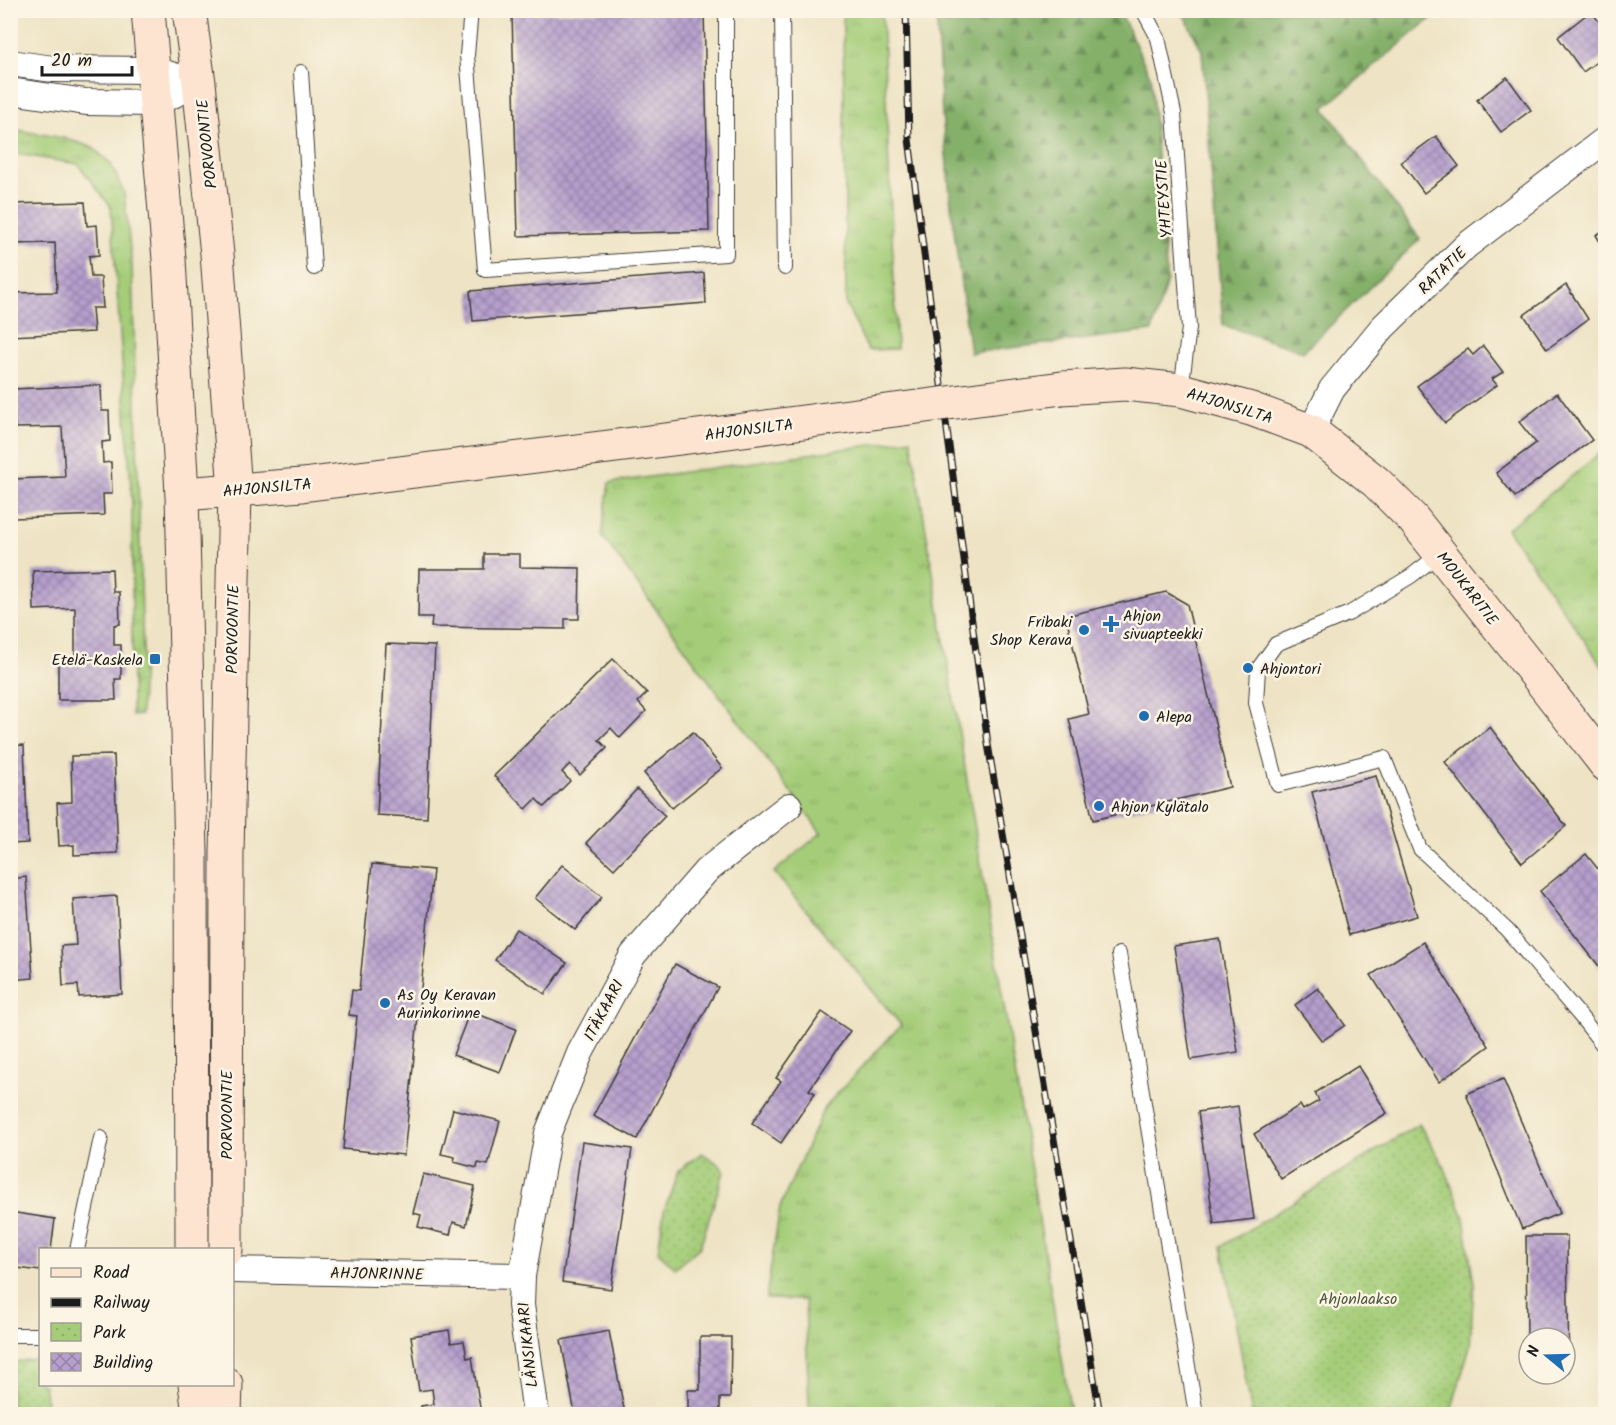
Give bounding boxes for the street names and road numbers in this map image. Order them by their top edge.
street label: PORVOONTIE [190,97,225,190]
street label: YHTEYSTIE [1149,158,1180,239]
street label: RATATIE [1413,241,1474,301]
street label: AHJONSILTA [1183,381,1276,431]
street label: AHJONSILTA [703,413,795,448]
street label: AHJONSILTA [222,472,313,505]
street label: MOUKARITIE [1430,546,1504,632]
street label: PORVOONTIE [220,583,247,674]
street label: ITÄKAARI [578,975,631,1046]
street label: PORVOONTIE [215,1070,240,1160]
street label: AHJONRINNE [330,1261,425,1288]
street label: LÄNSIKAARI [512,1301,545,1389]

